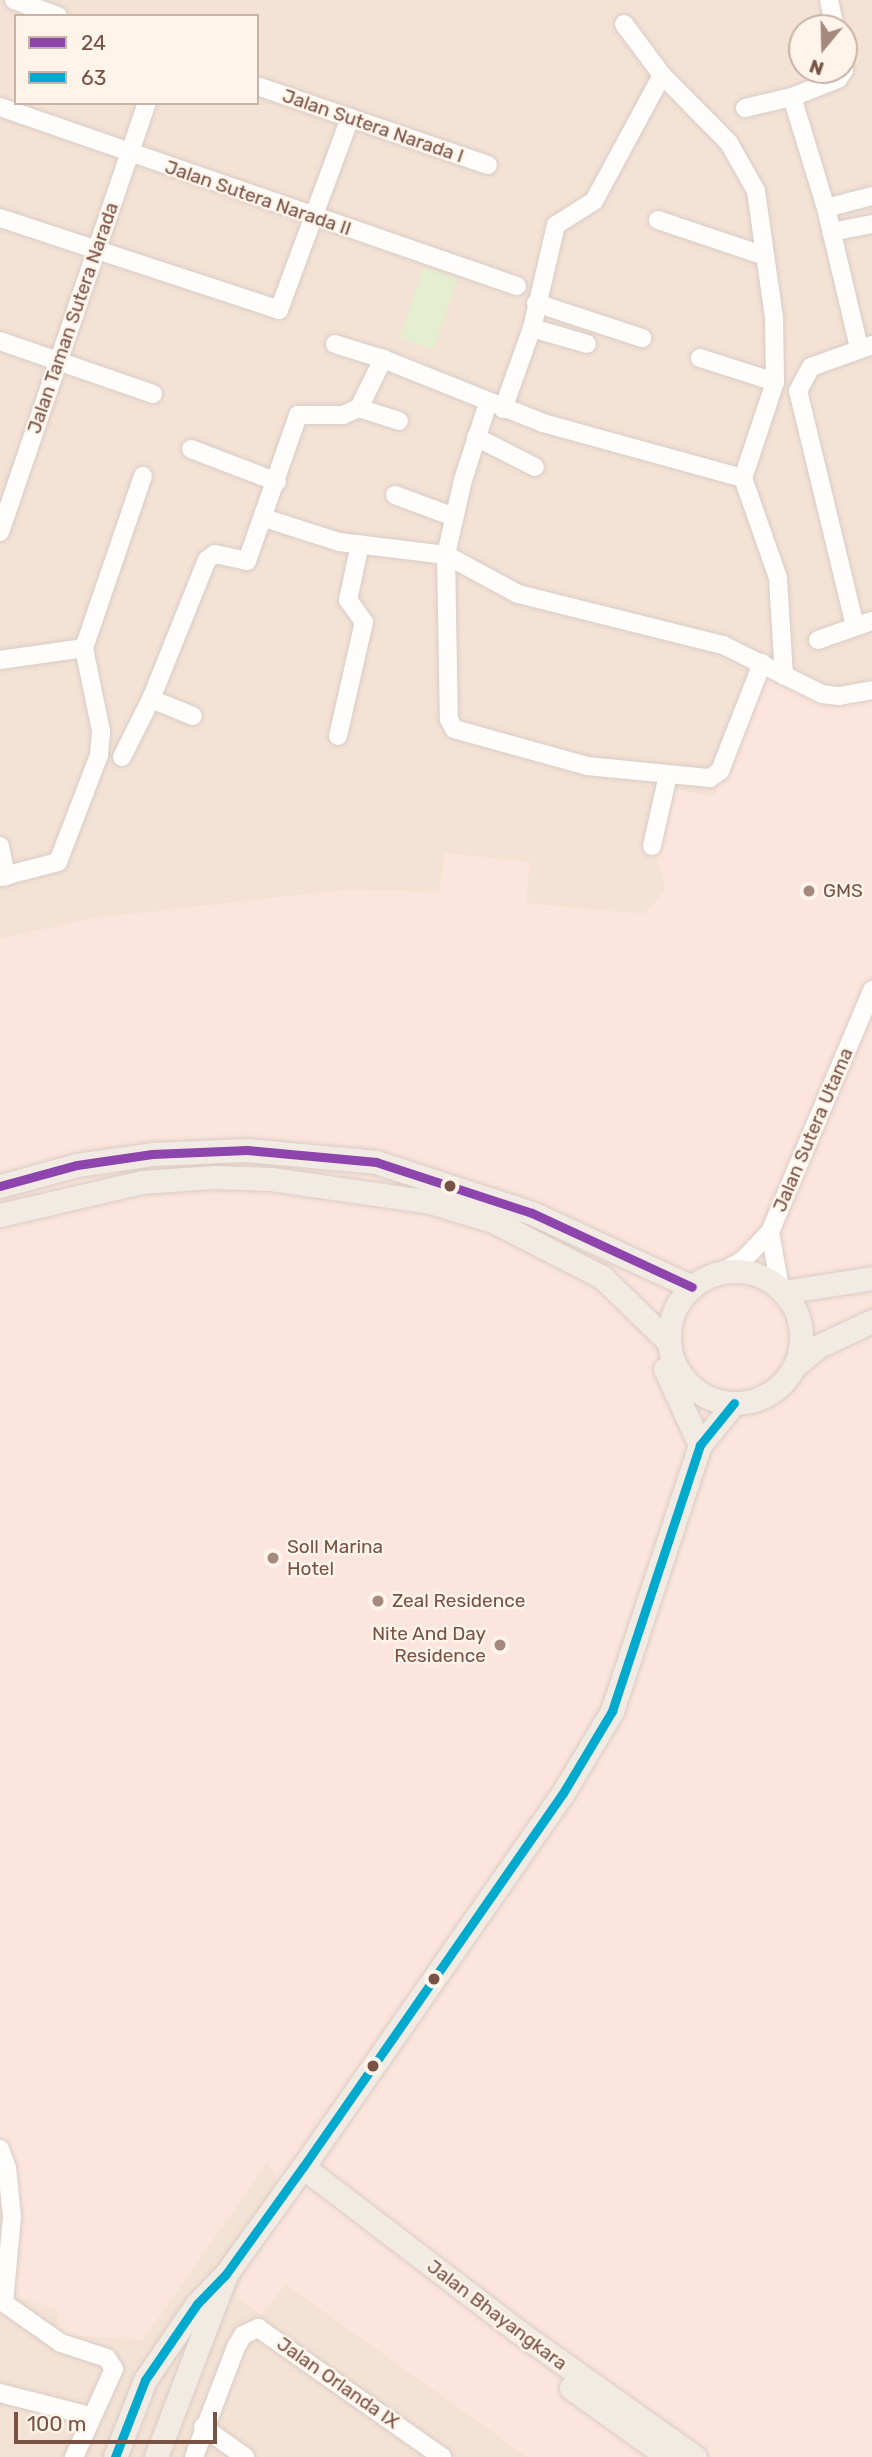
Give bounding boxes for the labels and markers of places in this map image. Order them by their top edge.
place label: GMS [823,880,863,902]
marker: GMS [801,883,817,899]
unlabelled marker [443,1179,457,1193]
place label: Soll Marina Hotel [287,1536,383,1580]
marker: Soll Marina Hotel [265,1550,281,1566]
place label: Zeal Residence [392,1590,525,1612]
marker: Zeal Residence [370,1593,386,1609]
place label: Nite And Day Residence [371,1623,486,1667]
marker: Nite And Day Residence [492,1637,508,1653]
unlabelled marker [427,1972,441,1986]
unlabelled marker [366,2059,380,2073]

